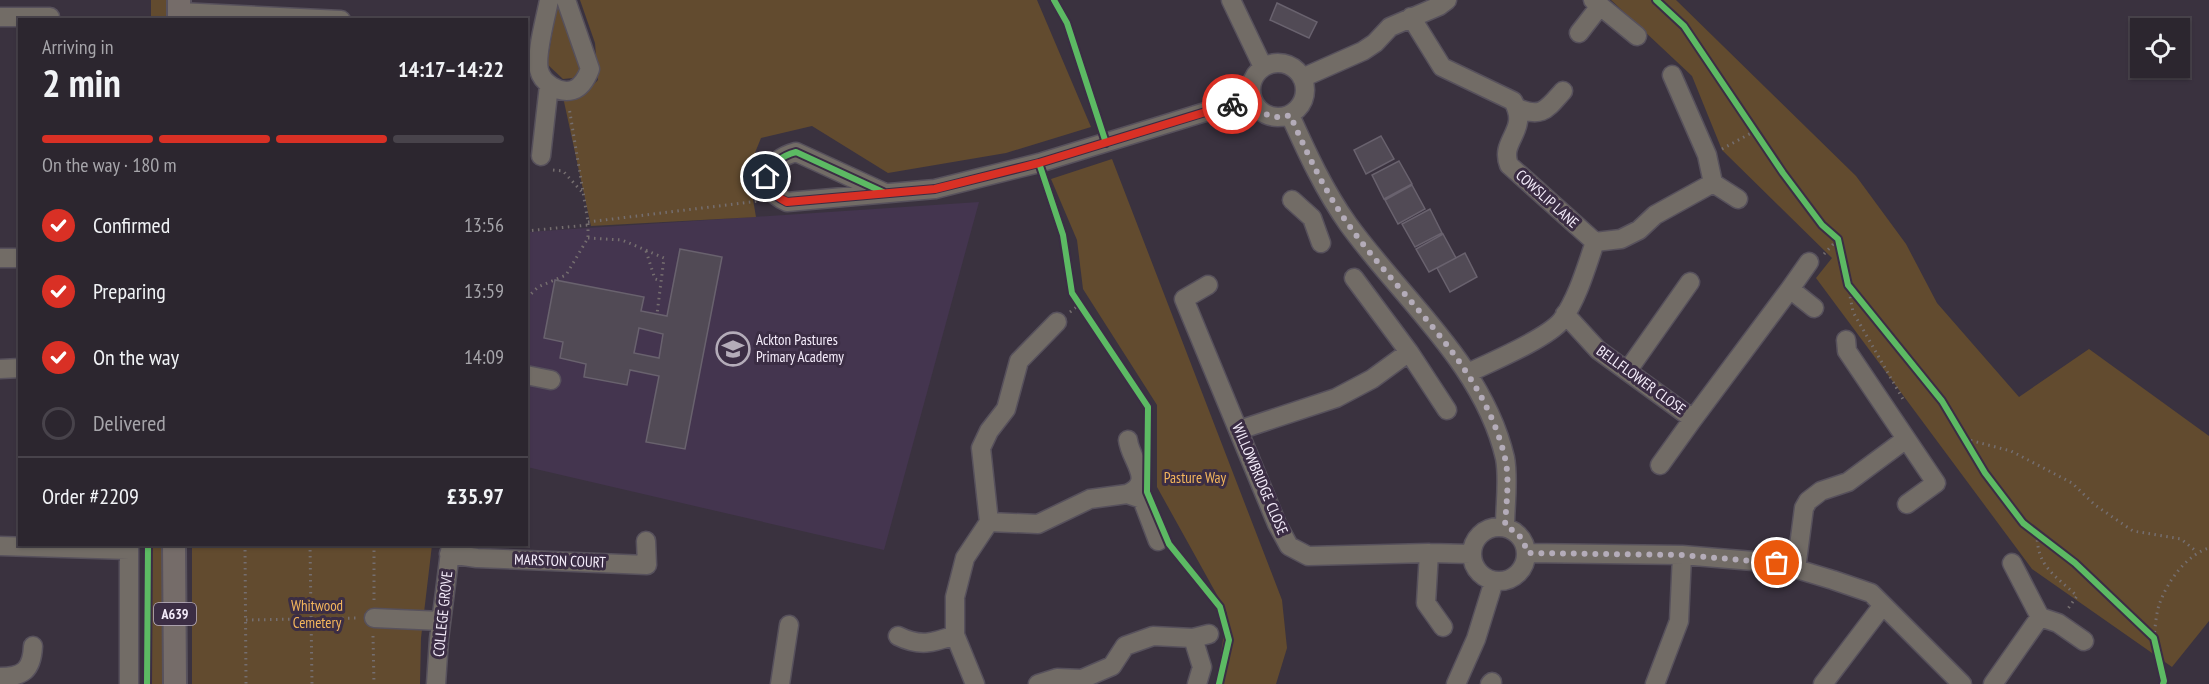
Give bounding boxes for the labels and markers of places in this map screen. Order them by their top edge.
pin [740,151,791,202]
place label: Ackton Pastures Primary Academy [756,330,844,366]
school or university icon: Ackton Pastures Primary Academy [715,331,751,367]
pin [1751,537,1802,588]

